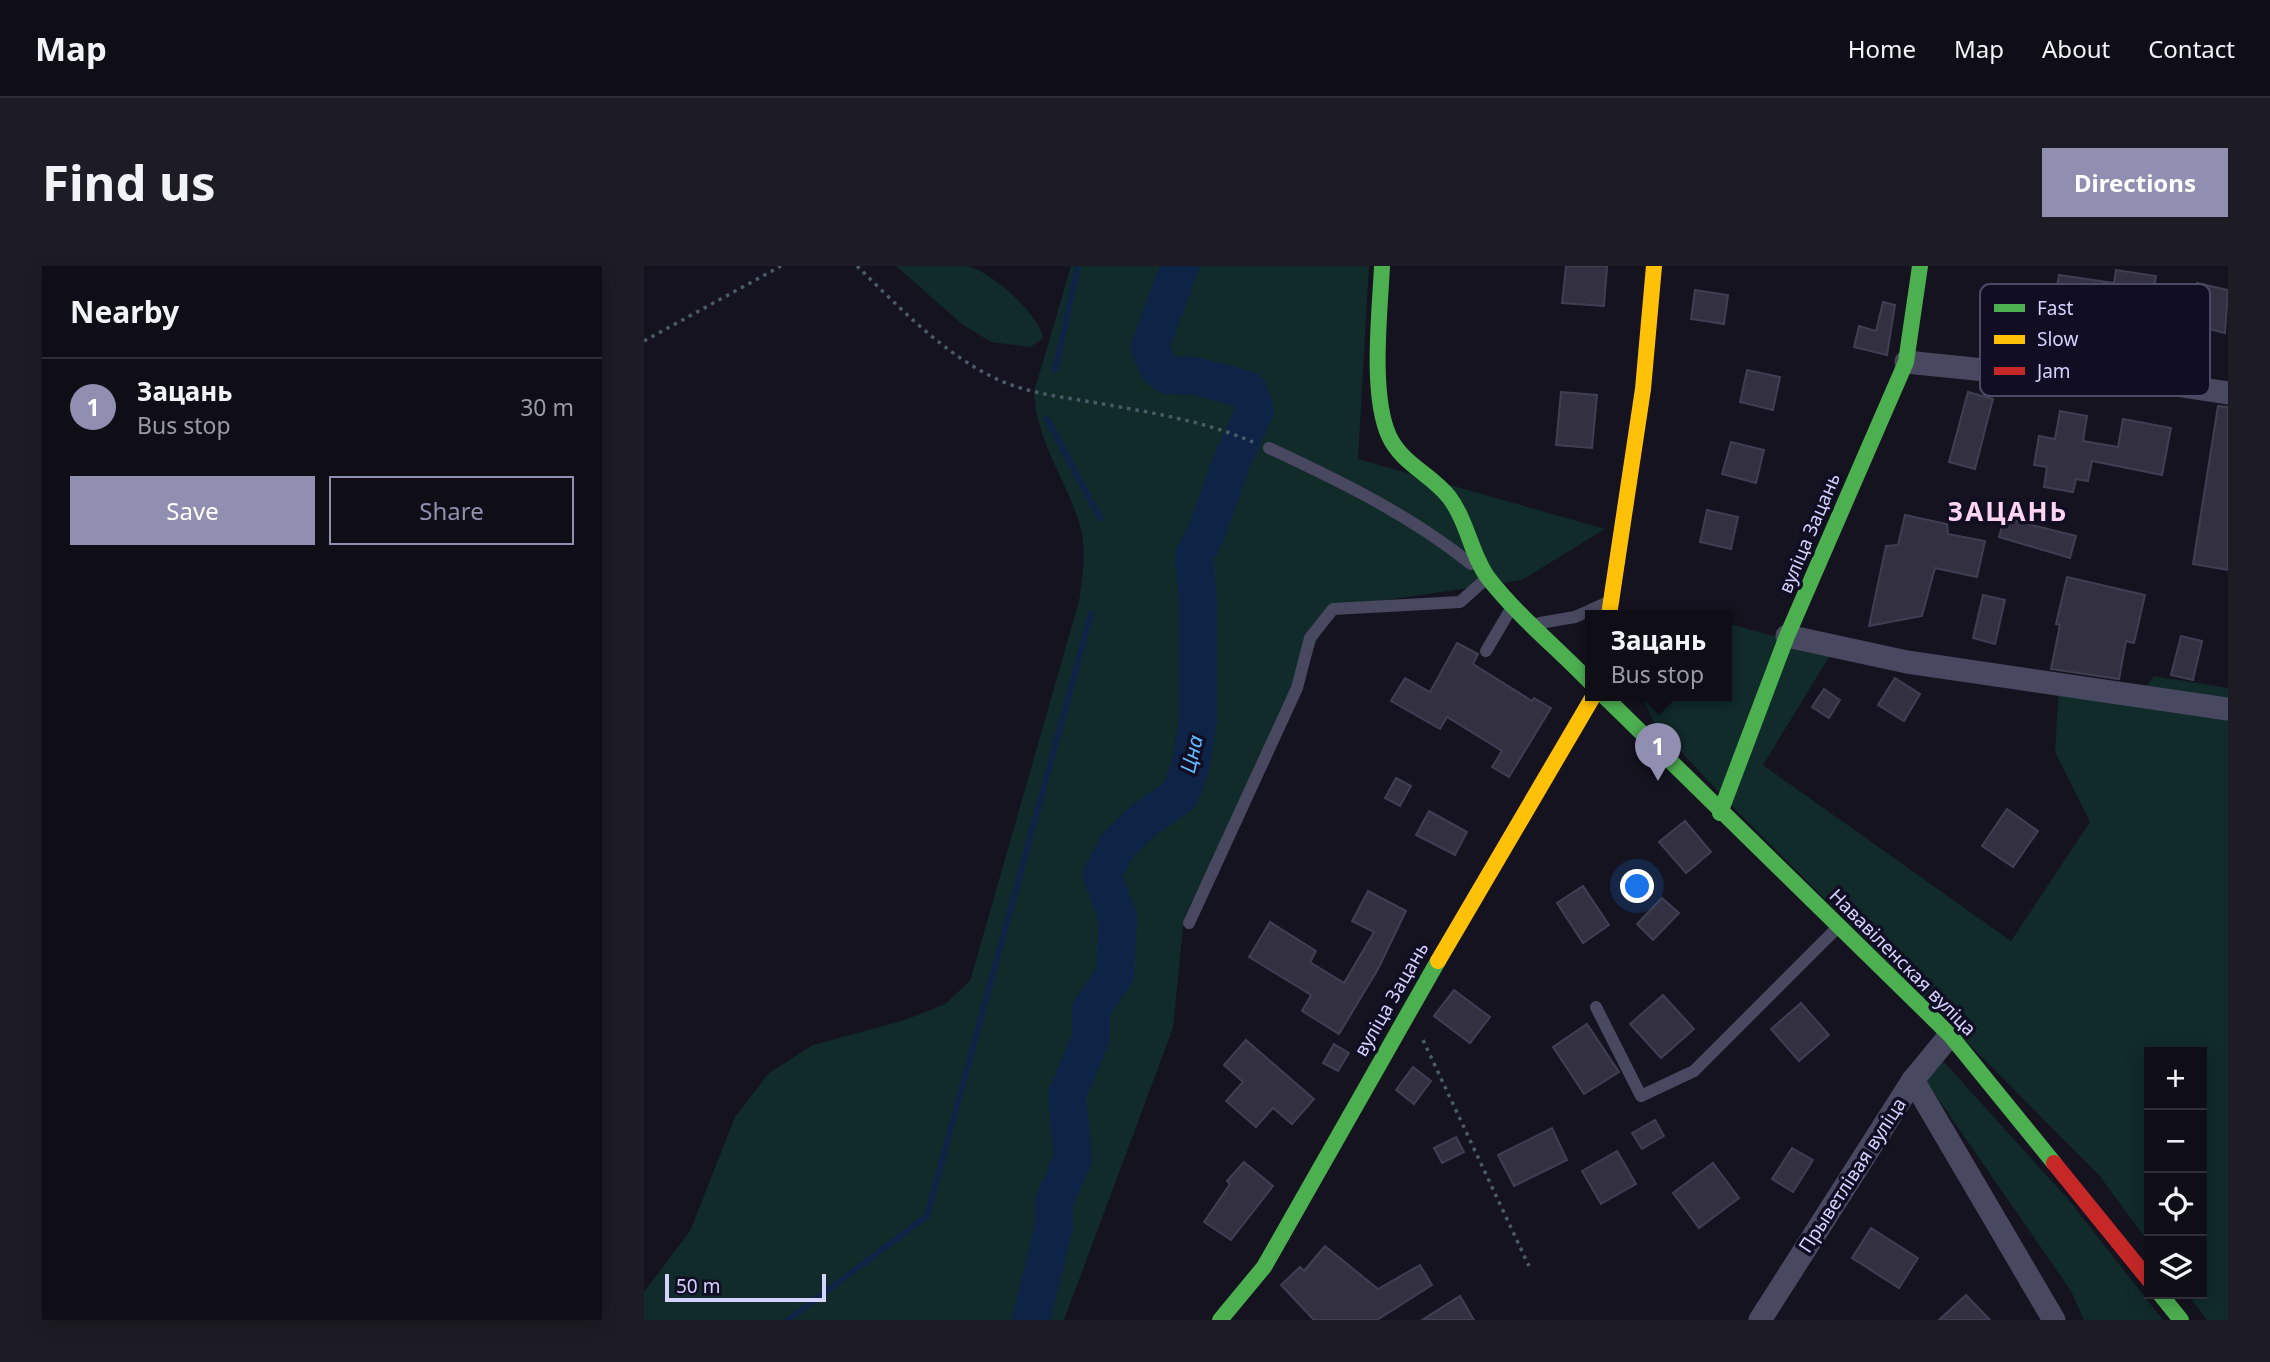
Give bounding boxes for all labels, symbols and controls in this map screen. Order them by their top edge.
text: Map [35,26,107,71]
text: Home [1848,32,1916,65]
text: Map [1954,32,2004,65]
text: About [2042,32,2110,65]
text: Contact [2148,32,2235,65]
button: Directions [2042,148,2228,217]
text: Find us [42,149,216,215]
legend [1980,284,2210,396]
text: Nearby [70,291,179,332]
text: Fast [2037,295,2074,321]
text: Slow [2037,326,2078,352]
text: Jam [2035,358,2071,384]
text: Зацань [137,373,233,409]
text: 1 [86,391,100,423]
text: 30 m [520,391,574,423]
text: Bus stop [137,409,231,441]
street label: вуліца Зацань [1772,469,1846,597]
button: Save [70,476,315,545]
button: Share [329,476,574,545]
district label: ЗАЦАНЬ [1948,493,2068,529]
popup [1585,610,1732,701]
text: Зацань [1611,622,1706,658]
text: Bus stop [1611,658,1704,690]
pin: 1 [1635,723,1681,781]
water label: Цна [1173,732,1209,776]
your location [1620,869,1654,903]
street label: Нававіленская вуліца [1824,883,1982,1041]
street label: вуліца Зацань [1348,937,1434,1061]
map controls [2144,1047,2207,1299]
button: + [2144,1047,2207,1110]
street label: Прыветлівая вуліца [1792,1092,1912,1258]
button: − [2144,1110,2207,1173]
button: locate [2144,1173,2207,1236]
button: layers [2144,1236,2207,1299]
scale bar [665,1271,826,1303]
text: 50 m [676,1273,720,1299]

